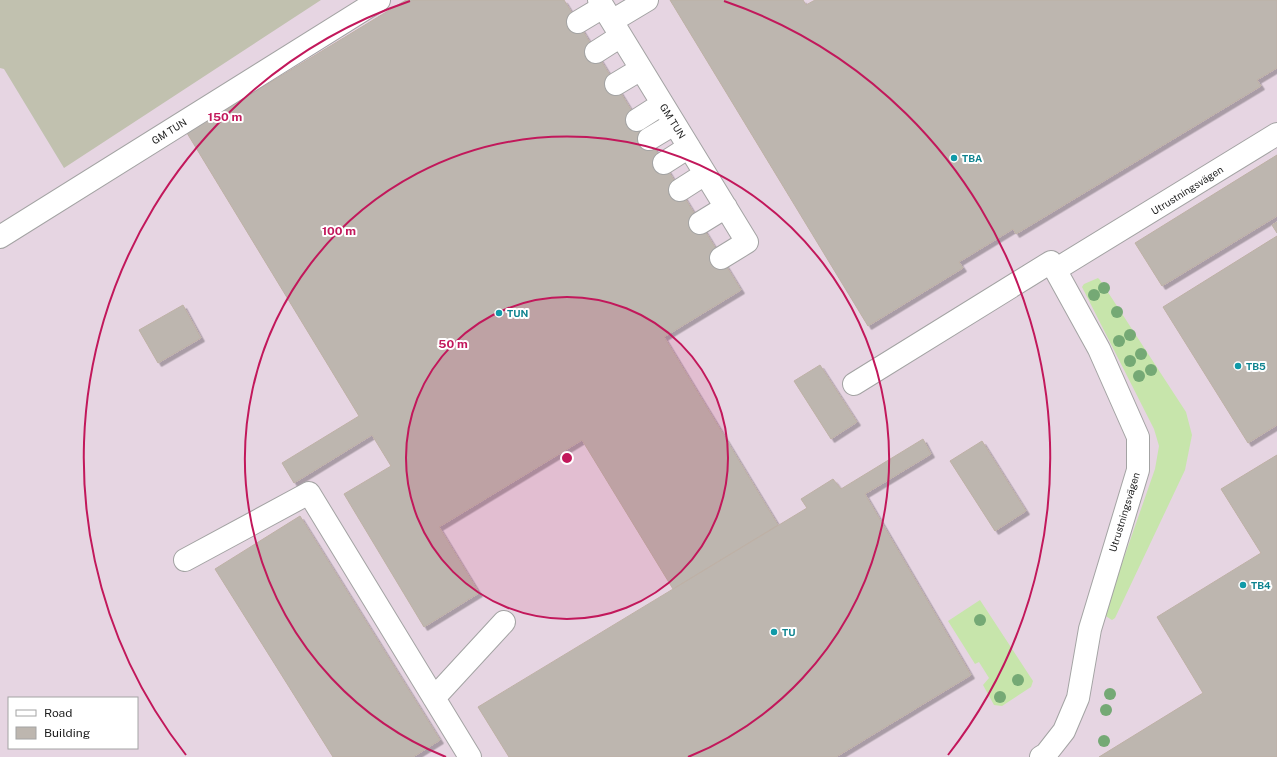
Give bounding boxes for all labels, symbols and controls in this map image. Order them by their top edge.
street label: GM TUN [658,101,688,141]
text: 150 m [208,110,242,124]
street label: GM TUN [149,116,189,146]
place label: TBA [962,152,982,164]
marker: TBA [949,153,959,163]
street label: Utrustningsvägen [1149,163,1225,217]
text: 100 m [322,224,356,238]
place label: TUN [507,307,528,319]
marker: TUN [494,308,504,318]
text: 50 m [438,337,468,351]
place label: TB5 [1246,360,1266,372]
marker: TB5 [1233,361,1243,371]
centre of rings [560,451,574,465]
street label: Utrustningsvägen [1106,470,1142,553]
place label: TB4 [1251,579,1271,591]
marker: TB4 [1238,580,1248,590]
place label: TU [782,626,795,638]
marker: TU [769,627,779,637]
legend [8,697,138,749]
text: Road [44,706,72,720]
text: Building [44,726,90,740]

